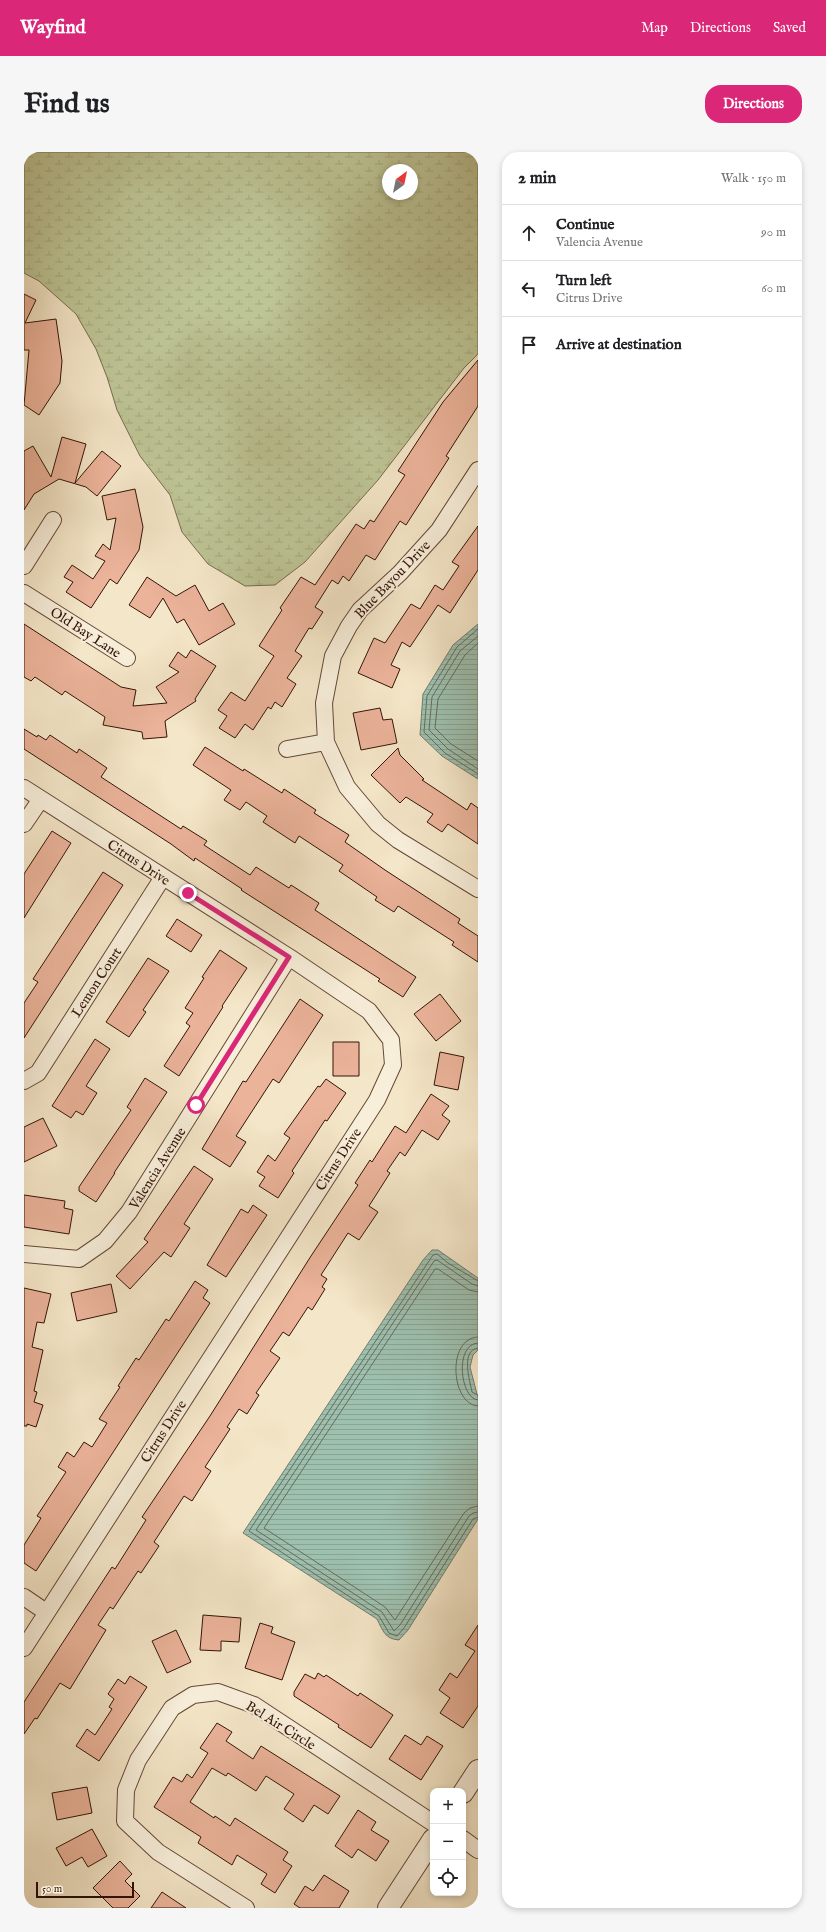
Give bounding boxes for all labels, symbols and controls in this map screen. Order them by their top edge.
text: Wayfind [20,16,86,40]
text: Map [641,19,668,37]
text: Directions [690,19,751,37]
text: Saved [773,19,806,37]
button: Directions [705,85,802,123]
text: Find us [24,87,110,122]
north arrow [382,164,418,200]
text: 2 min [518,168,556,189]
text: Walk · 150 m [721,170,786,187]
text: Continue [556,215,614,234]
icon: ahead [518,222,540,244]
text: 90 m [761,224,786,241]
text: Valencia Avenue [556,234,643,251]
text: Turn left [556,271,612,290]
icon: left [518,278,540,300]
text: 60 m [761,280,786,297]
text: Citrus Drive [556,290,622,307]
icon: arrive [518,334,540,356]
text: Arrive at destination [556,335,682,354]
street label: Blue Bayou Drive [351,536,435,623]
street label: Old Bay Lane [47,603,125,663]
street label: Citrus Drive [104,836,174,890]
route end [179,884,197,902]
street label: Lemon Court [68,944,126,1021]
route start [187,1096,205,1114]
street label: Valencia Avenue [125,1124,191,1214]
street label: Citrus Drive [312,1124,366,1194]
street label: Citrus Drive [137,1396,191,1466]
street label: Bel Air Circle [242,1697,319,1755]
map controls [430,1788,466,1896]
button: + [430,1788,466,1824]
button: − [430,1824,466,1860]
button: locate [430,1860,466,1896]
scale bar [36,1880,134,1899]
text: 50 m [42,1882,62,1896]

